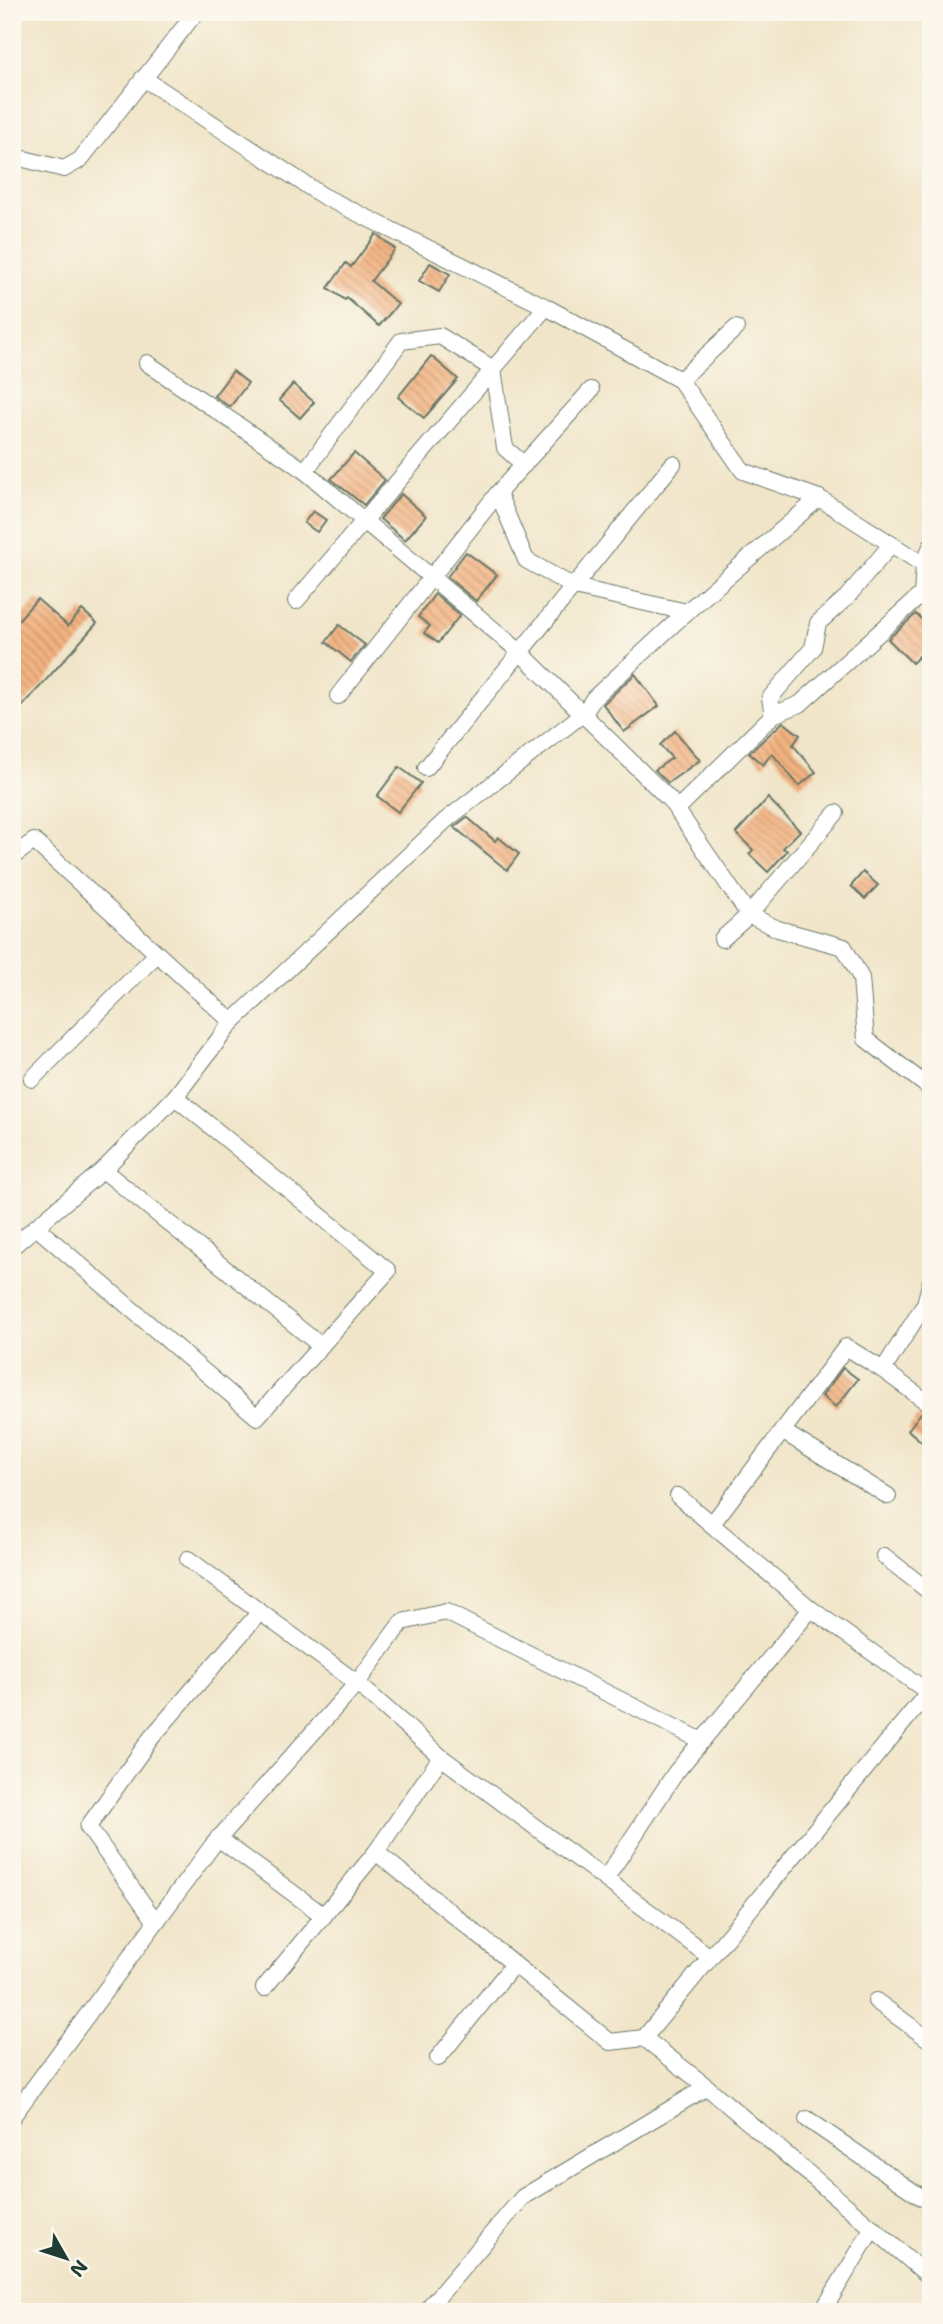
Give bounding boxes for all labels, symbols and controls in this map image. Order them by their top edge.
north arrow [32,2222,102,2292]
text: N [64,2255,93,2282]

